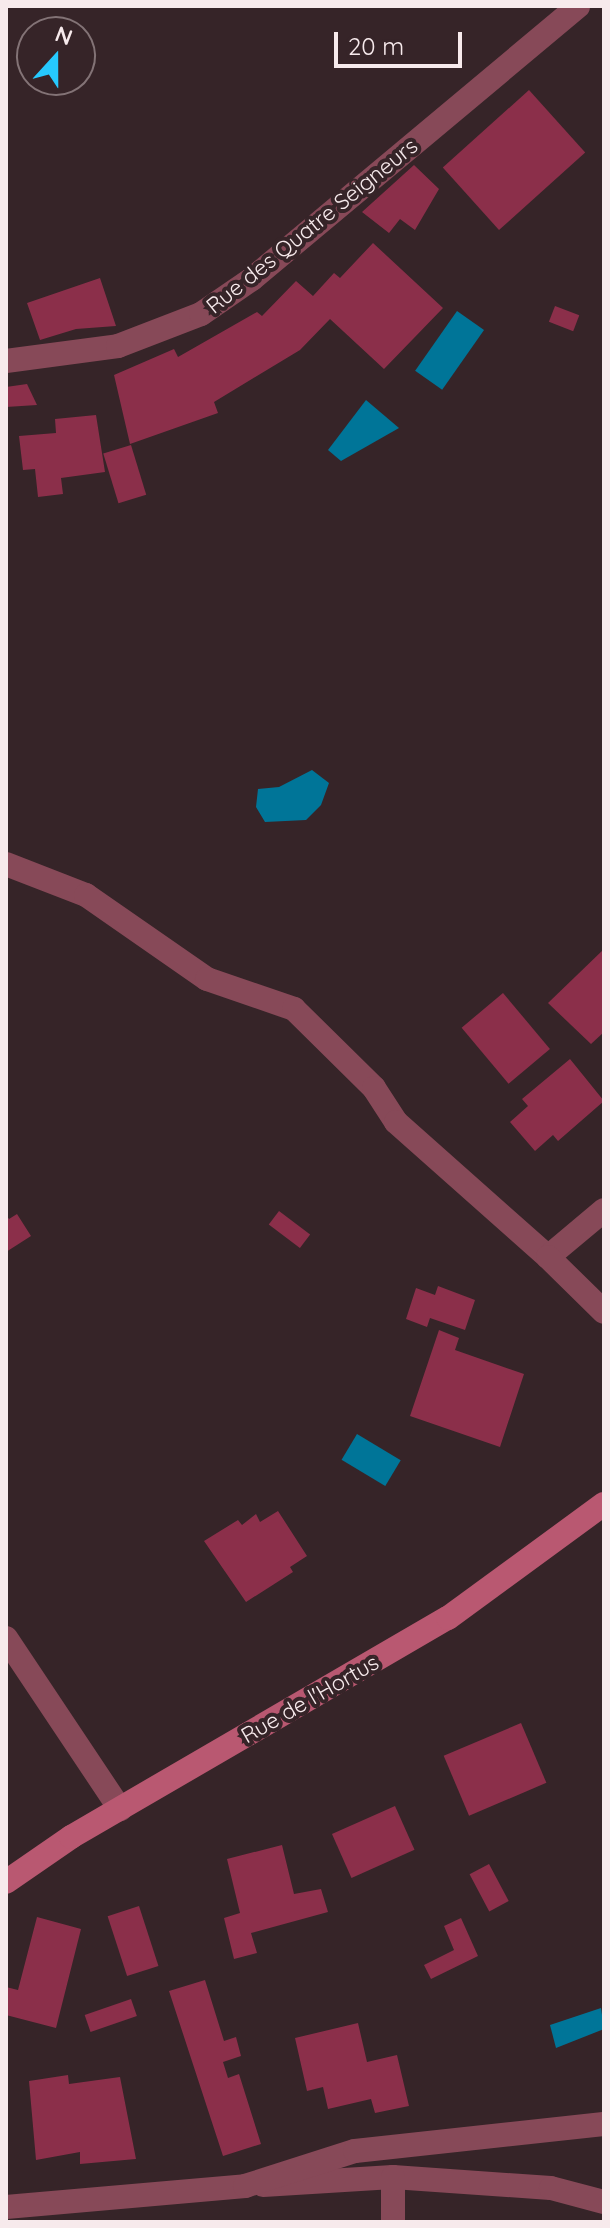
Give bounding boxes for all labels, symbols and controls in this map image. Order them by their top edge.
north arrow [16,16,96,96]
scale bar [338,16,466,66]
text: N [51,19,76,51]
text: 20 m [348,31,404,61]
street label: Rue des Quatre Seigneurs [201,133,423,319]
street label: Rue de l'Hortus [237,1649,383,1749]

